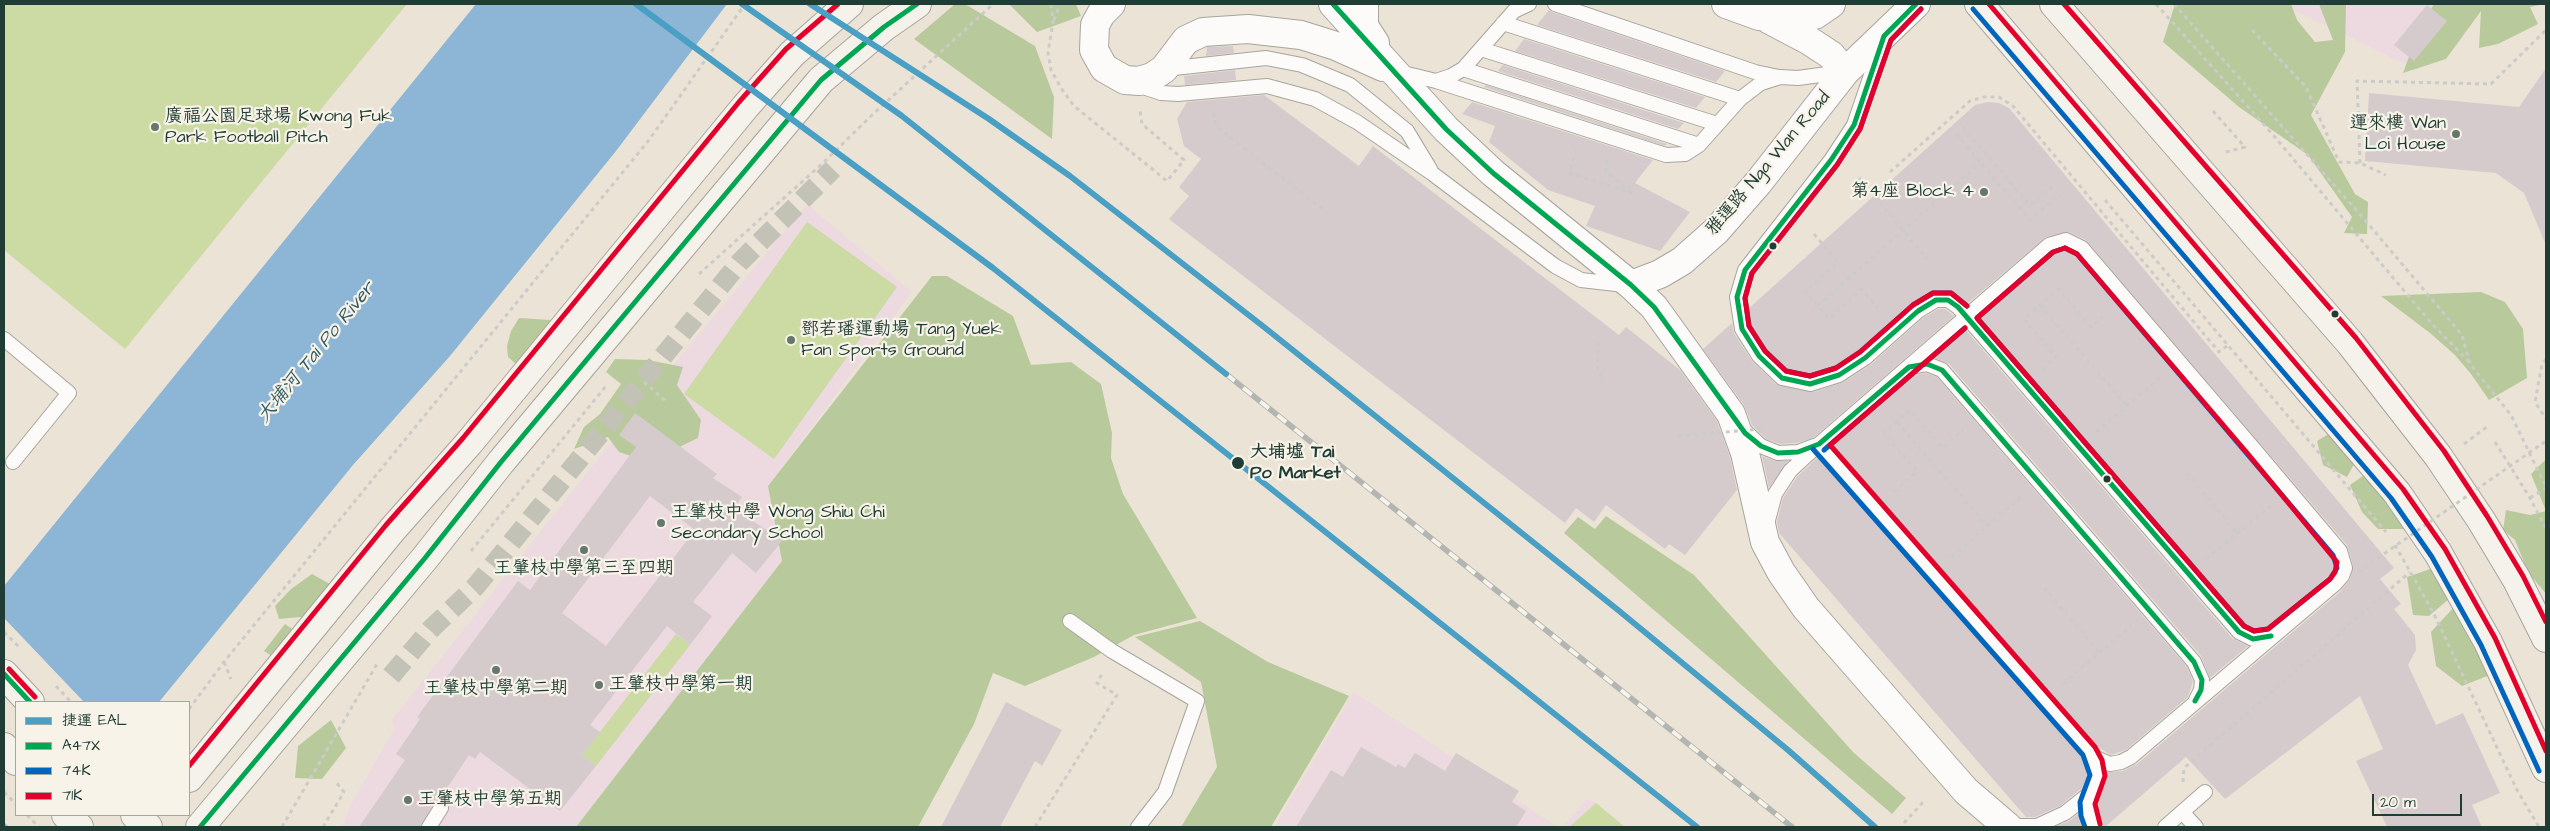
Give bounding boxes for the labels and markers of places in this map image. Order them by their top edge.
place label: 廣福公園足球場 Kwong Fuk Park Football Pitch [165,106,392,148]
place label: 運來樓 Wan Loi House [2350,113,2446,156]
marker: 廣福公園足球場 Kwong Fuk Park Football Pitch [149,121,161,133]
marker: 運來樓 Wan Loi House [2450,128,2462,140]
place label: 第4座 Block 4 [1851,181,1974,203]
marker: 第4座 Block 4 [1978,186,1990,198]
unlabelled marker [1768,241,1778,251]
unlabelled marker [2330,309,2340,319]
place label: 鄧若璠運動場 Tang Yuek Fan Sports Ground [801,319,1002,362]
marker: 鄧若璠運動場 Tang Yuek Fan Sports Ground [785,334,797,346]
place label: 大埔墟 Tai Po Market [1250,442,1341,484]
marker: 大埔墟 Tai Po Market [1230,455,1246,471]
unlabelled marker [2102,474,2112,484]
place label: 王肇枝中學 Wong Shiu Chi Secondary School [671,502,885,544]
marker: 王肇枝中學 Wong Shiu Chi Secondary School [655,517,667,529]
marker: 王肇枝中學第三至四期 [578,544,590,556]
place label: 王肇枝中學第三至四期 [494,558,674,580]
marker: 王肇枝中學第二期 [490,664,502,676]
place label: 王肇枝中學第一期 [609,674,753,696]
place label: 王肇枝中學第二期 [424,678,568,700]
marker: 王肇枝中學第一期 [593,679,605,691]
place label: 王肇枝中學第五期 [418,789,562,811]
marker: 王肇枝中學第五期 [402,794,414,806]

